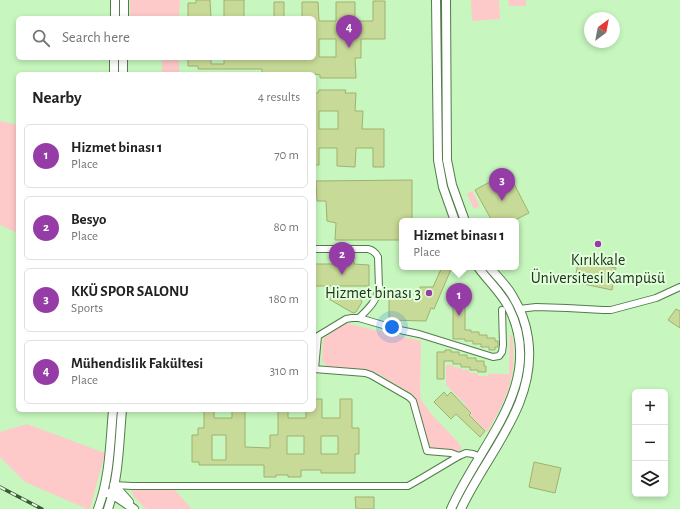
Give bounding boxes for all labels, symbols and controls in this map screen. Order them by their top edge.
north arrow [584,12,620,48]
pin: 4 [336,15,362,48]
search box [16,16,316,60]
icon: search [30,27,52,49]
text: Search here [62,30,130,45]
text: Nearby [32,89,82,106]
text: 4 results [258,91,300,104]
text: Hizmet binası 1 [71,140,163,155]
text: 1 [44,149,48,162]
text: 70 m [274,149,299,162]
text: Place [71,158,98,171]
pin: 3 [489,168,515,201]
text: Besyo [71,212,106,227]
popup [399,218,519,270]
text: 2 [43,221,49,234]
text: 80 m [273,221,299,234]
text: Hizmet binası 1 [413,228,505,243]
text: Place [71,230,98,243]
marker: Kırıkkale Üniversitesi Kampüsü [593,239,603,249]
pin: 2 [329,242,355,275]
text: Place [413,246,440,259]
place label: Kırıkkale Üniversitesi Kampüsü [531,252,665,286]
pin: 1 [446,283,472,316]
text: KKÜ SPOR SALONU [71,284,189,299]
place label: Hizmet binası 3 [325,285,421,301]
marker: Hizmet binası 3 [424,288,434,298]
text: 3 [43,293,49,306]
text: 180 m [269,293,299,306]
text: Sports [71,302,103,315]
your location [382,317,402,337]
text: Mühendislik Fakültesi [71,356,203,371]
text: 4 [43,365,49,378]
text: 310 m [270,365,299,378]
text: Place [71,374,98,387]
map controls [632,389,668,497]
button: + [632,389,668,425]
button: − [632,425,668,461]
button: layers [632,461,668,497]

